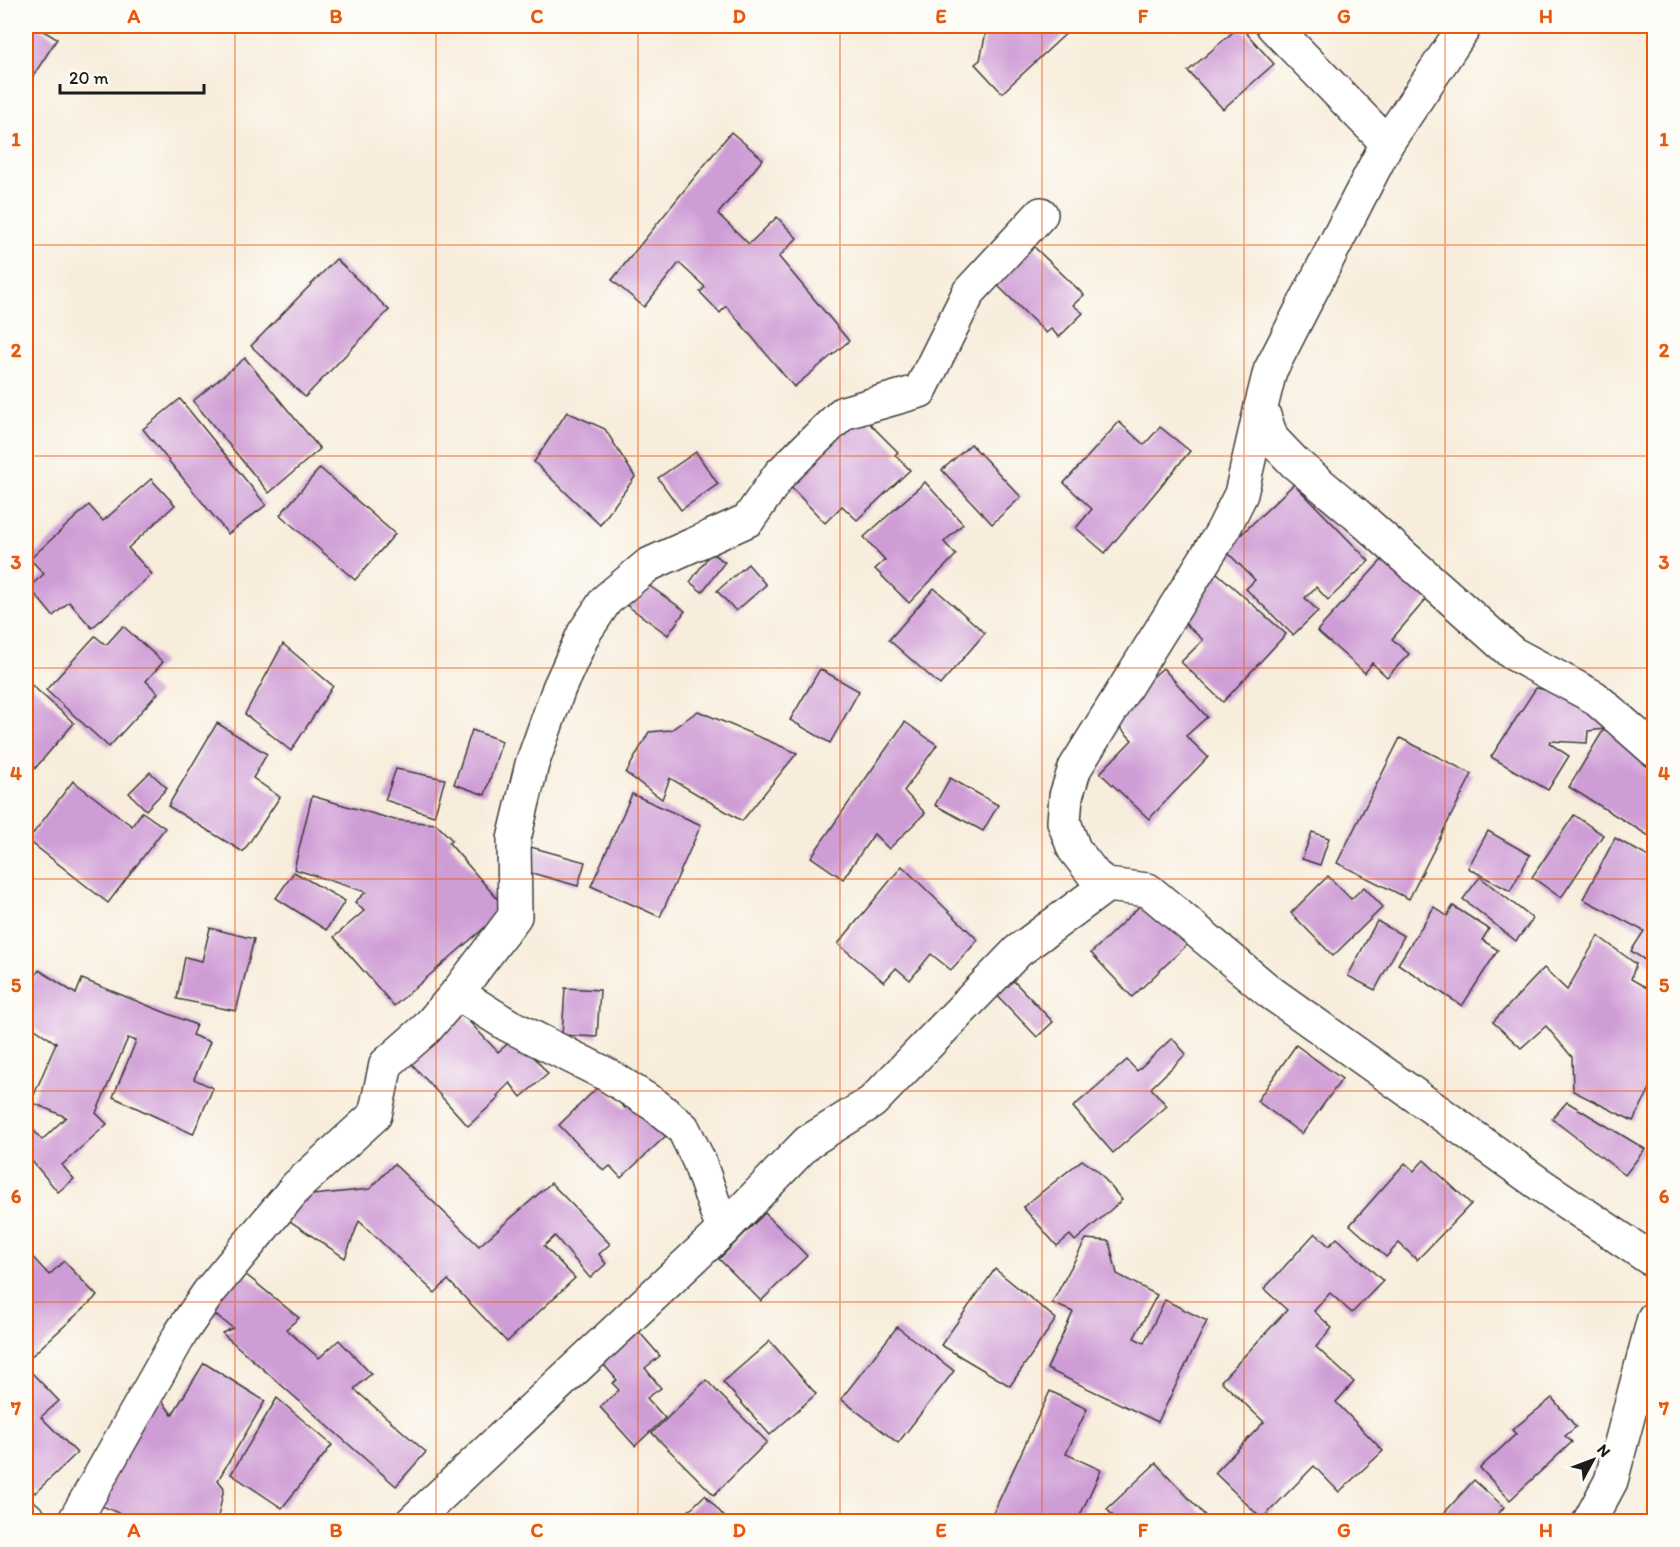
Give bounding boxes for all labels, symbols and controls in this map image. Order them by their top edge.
text: A [127,4,141,28]
text: B [330,4,343,28]
text: C [531,4,544,28]
text: D [732,4,746,28]
text: E [935,4,947,28]
text: F [1138,4,1149,28]
text: G [1337,4,1351,28]
text: H [1539,4,1553,28]
scale bar [60,57,204,95]
text: 20 m [69,67,109,89]
text: 1 [11,127,21,151]
text: 1 [1659,127,1669,151]
text: 2 [11,338,22,362]
text: 2 [1659,338,1670,362]
text: 3 [11,550,22,574]
text: 3 [1659,550,1670,574]
text: 4 [10,761,22,785]
text: 4 [1658,761,1670,785]
text: 5 [11,973,22,997]
text: 5 [1659,973,1670,997]
text: 6 [11,1184,22,1208]
text: 6 [1659,1184,1670,1208]
text: 7 [10,1396,21,1420]
text: 7 [1658,1396,1669,1420]
north arrow [1563,1430,1623,1490]
text: N [1593,1440,1615,1461]
text: A [127,1518,141,1542]
text: B [330,1518,343,1542]
text: C [531,1518,544,1542]
text: D [732,1518,746,1542]
text: E [935,1518,947,1542]
text: F [1138,1518,1149,1542]
text: G [1337,1518,1351,1542]
text: H [1539,1518,1553,1542]

